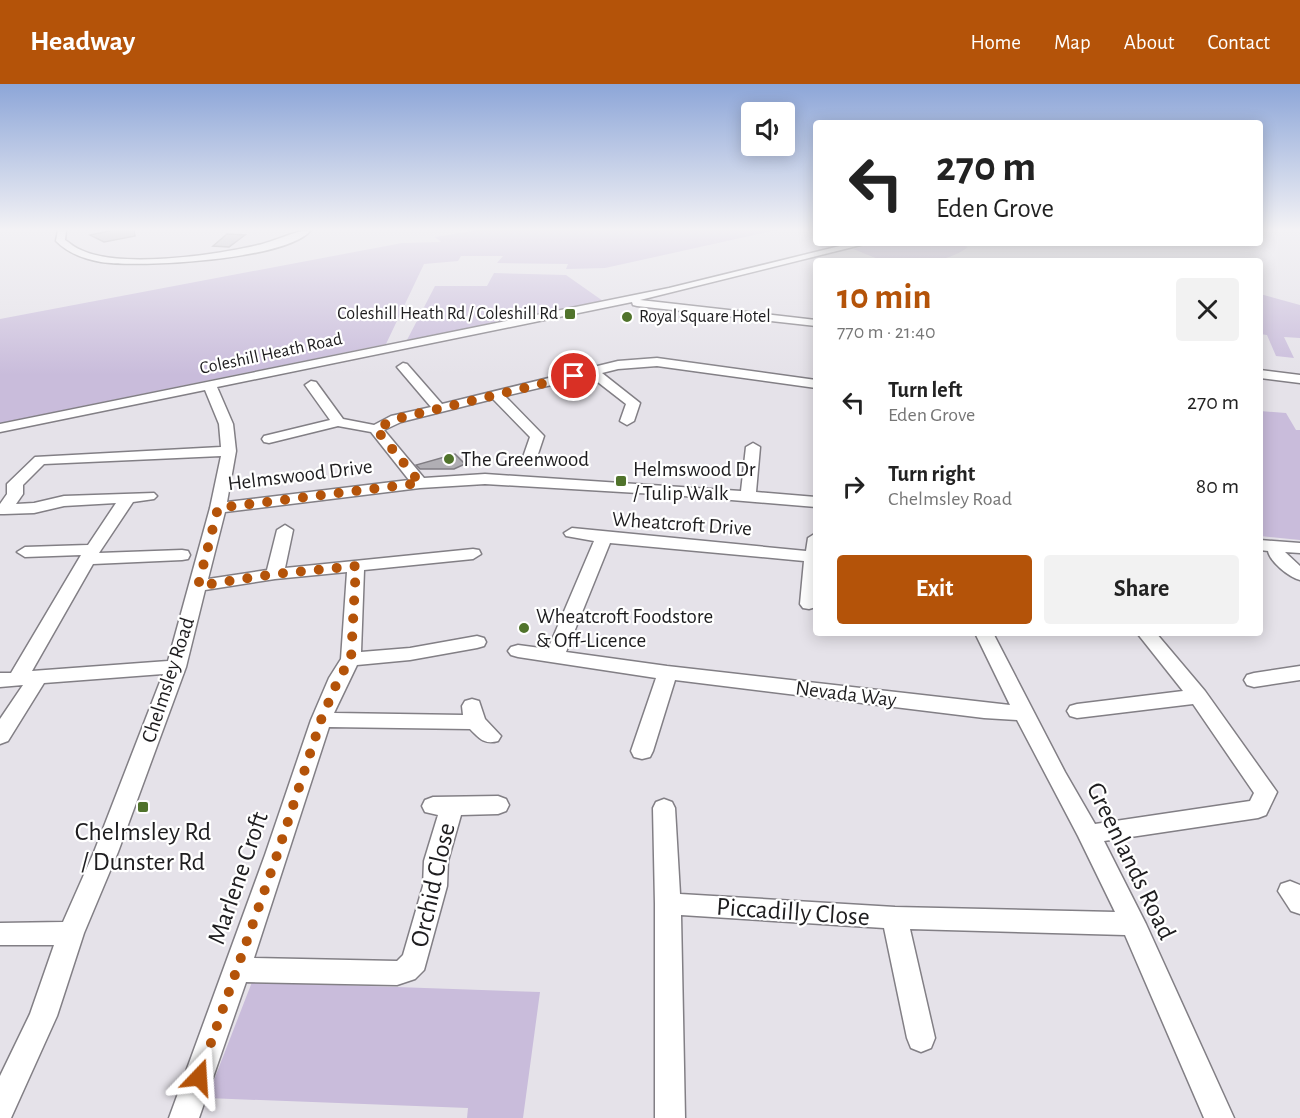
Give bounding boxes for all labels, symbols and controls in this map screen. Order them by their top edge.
text: Headway [30,28,135,56]
text: Home [970,32,1021,53]
text: Map [1054,32,1091,53]
text: About [1124,32,1174,53]
text: Contact [1207,32,1270,53]
map controls [741,102,795,156]
button: sound [741,102,795,156]
icon: left [837,144,915,222]
text: 270 m [936,146,1036,188]
text: Eden Grove [936,195,1054,222]
button: close [1176,278,1239,341]
text: 10 min [837,279,932,315]
place label: Coleshill Heath Rd / Coleshill Rd [337,305,558,323]
marker: Coleshill Heath Rd / Coleshill Rd [563,307,577,321]
place label: Royal Square Hotel [639,308,771,326]
marker: Royal Square Hotel [620,310,634,324]
text: 770 m · 21:40 [837,322,935,342]
street label: Coleshill Heath Road [198,330,344,378]
pin [548,350,599,401]
icon: arrive [557,359,590,392]
text: Turn left [888,379,962,401]
icon: left [837,386,870,419]
text: 270 m [1187,391,1239,413]
text: Eden Grove [888,405,975,425]
place label: The Greenwood [461,449,589,470]
marker: The Greenwood [442,452,456,466]
street label: Helmswood Drive [226,456,374,494]
place label: Helmswood Dr / Tulip Walk [633,459,756,504]
text: Turn right [888,463,975,485]
icon: right [837,470,870,503]
marker: Helmswood Dr / Tulip Walk [614,474,628,488]
text: 80 m [1196,475,1239,497]
text: Chelmsley Road [888,489,1012,509]
street label: Wheatcroft Drive [611,509,753,539]
button: Exit [837,555,1032,624]
button: Share [1044,555,1239,624]
place label: Wheatcroft Foodstore & Off-Licence [536,606,713,651]
street label: Chelmsley Road [138,615,198,745]
marker: Wheatcroft Foodstore & Off-Licence [517,621,531,635]
street label: Nevada Way [794,677,898,711]
street label: Greenlands Road [1082,778,1180,944]
marker: Chelmsley Rd / Dunster Rd [136,800,150,814]
street label: Marlene Croft [203,808,273,948]
place label: Chelmsley Rd / Dunster Rd [75,819,211,875]
street label: Orchid Close [406,820,460,950]
street label: Piccadilly Close [715,894,871,930]
position arrow [167,1045,231,1109]

